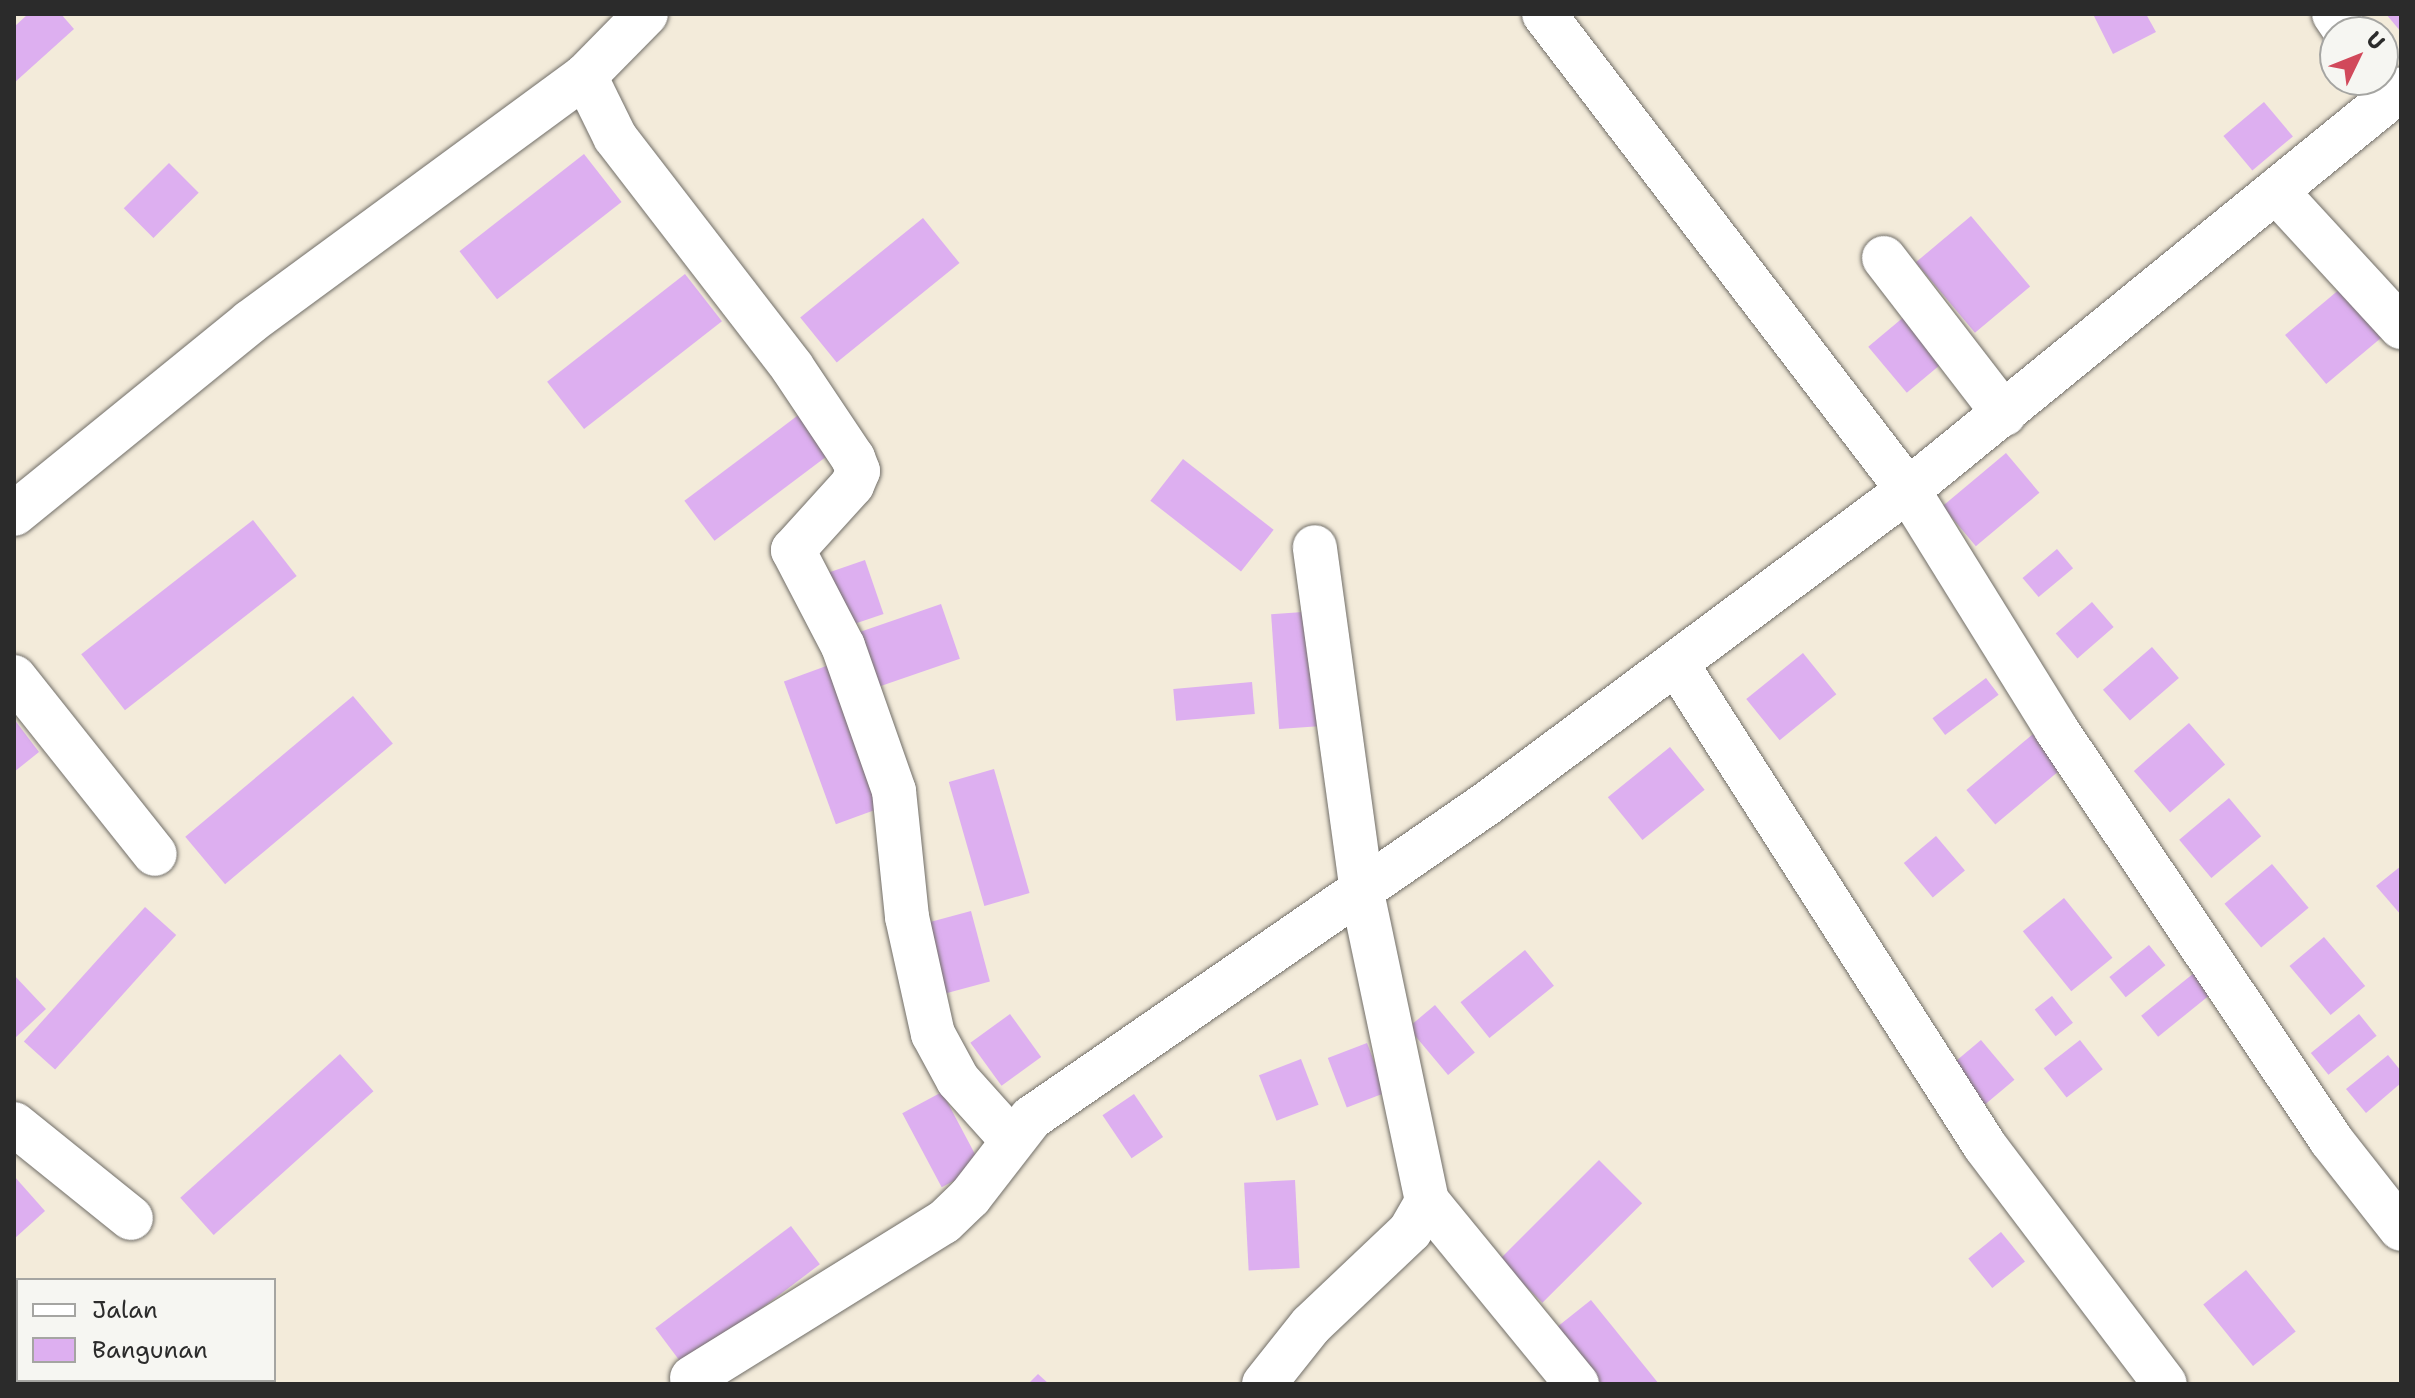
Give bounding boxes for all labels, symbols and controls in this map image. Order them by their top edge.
north arrow [2319,16,2399,96]
text: U [2360,25,2391,56]
legend [16,1278,276,1382]
text: Jalan [92,1294,158,1326]
text: Bangunan [92,1334,208,1366]

